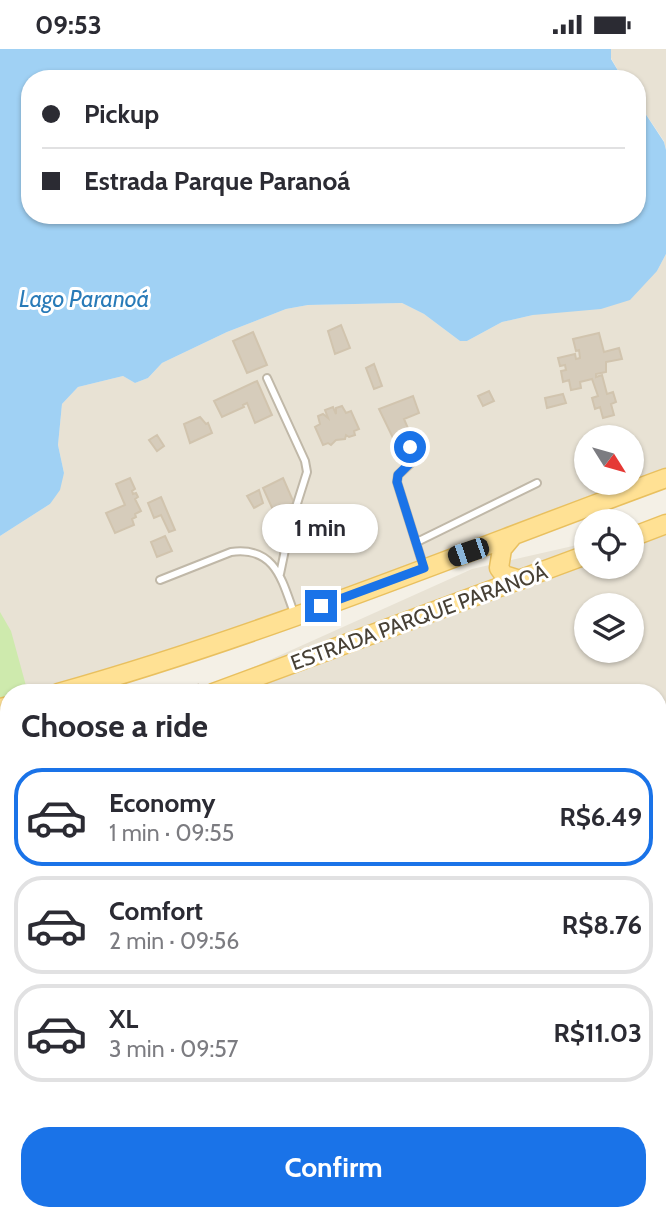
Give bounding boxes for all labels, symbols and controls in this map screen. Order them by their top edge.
text: 09:53 [35,9,102,41]
text: Pickup [84,98,159,130]
text: Estrada Parque Paranoá [84,165,350,197]
water label: Lago Paranoá [19,285,149,313]
north arrow [574,425,644,495]
map controls [574,425,644,663]
route start [394,431,426,463]
callout: 1 min [263,505,379,553]
button: locate [574,509,644,579]
text: 1 min [294,514,346,542]
car [445,535,492,569]
street label: ESTRADA PARQUE PARANOÁ [287,559,551,675]
route end [305,590,337,622]
button: layers [574,593,644,663]
text: Choose a ride [21,706,208,745]
icon: car [25,786,88,849]
text: Economy [109,787,215,819]
text: R$6.49 [560,801,642,833]
text: 1 min · 09:55 [109,819,234,847]
icon: car [25,894,88,957]
text: Comfort [109,895,203,927]
text: R$8.76 [562,909,642,941]
text: 2 min · 09:56 [109,927,239,955]
icon: car [25,1002,88,1065]
text: XL [109,1003,138,1035]
text: R$11.03 [554,1017,642,1049]
text: 3 min · 09:57 [109,1035,238,1063]
button: Confirm [21,1127,646,1207]

